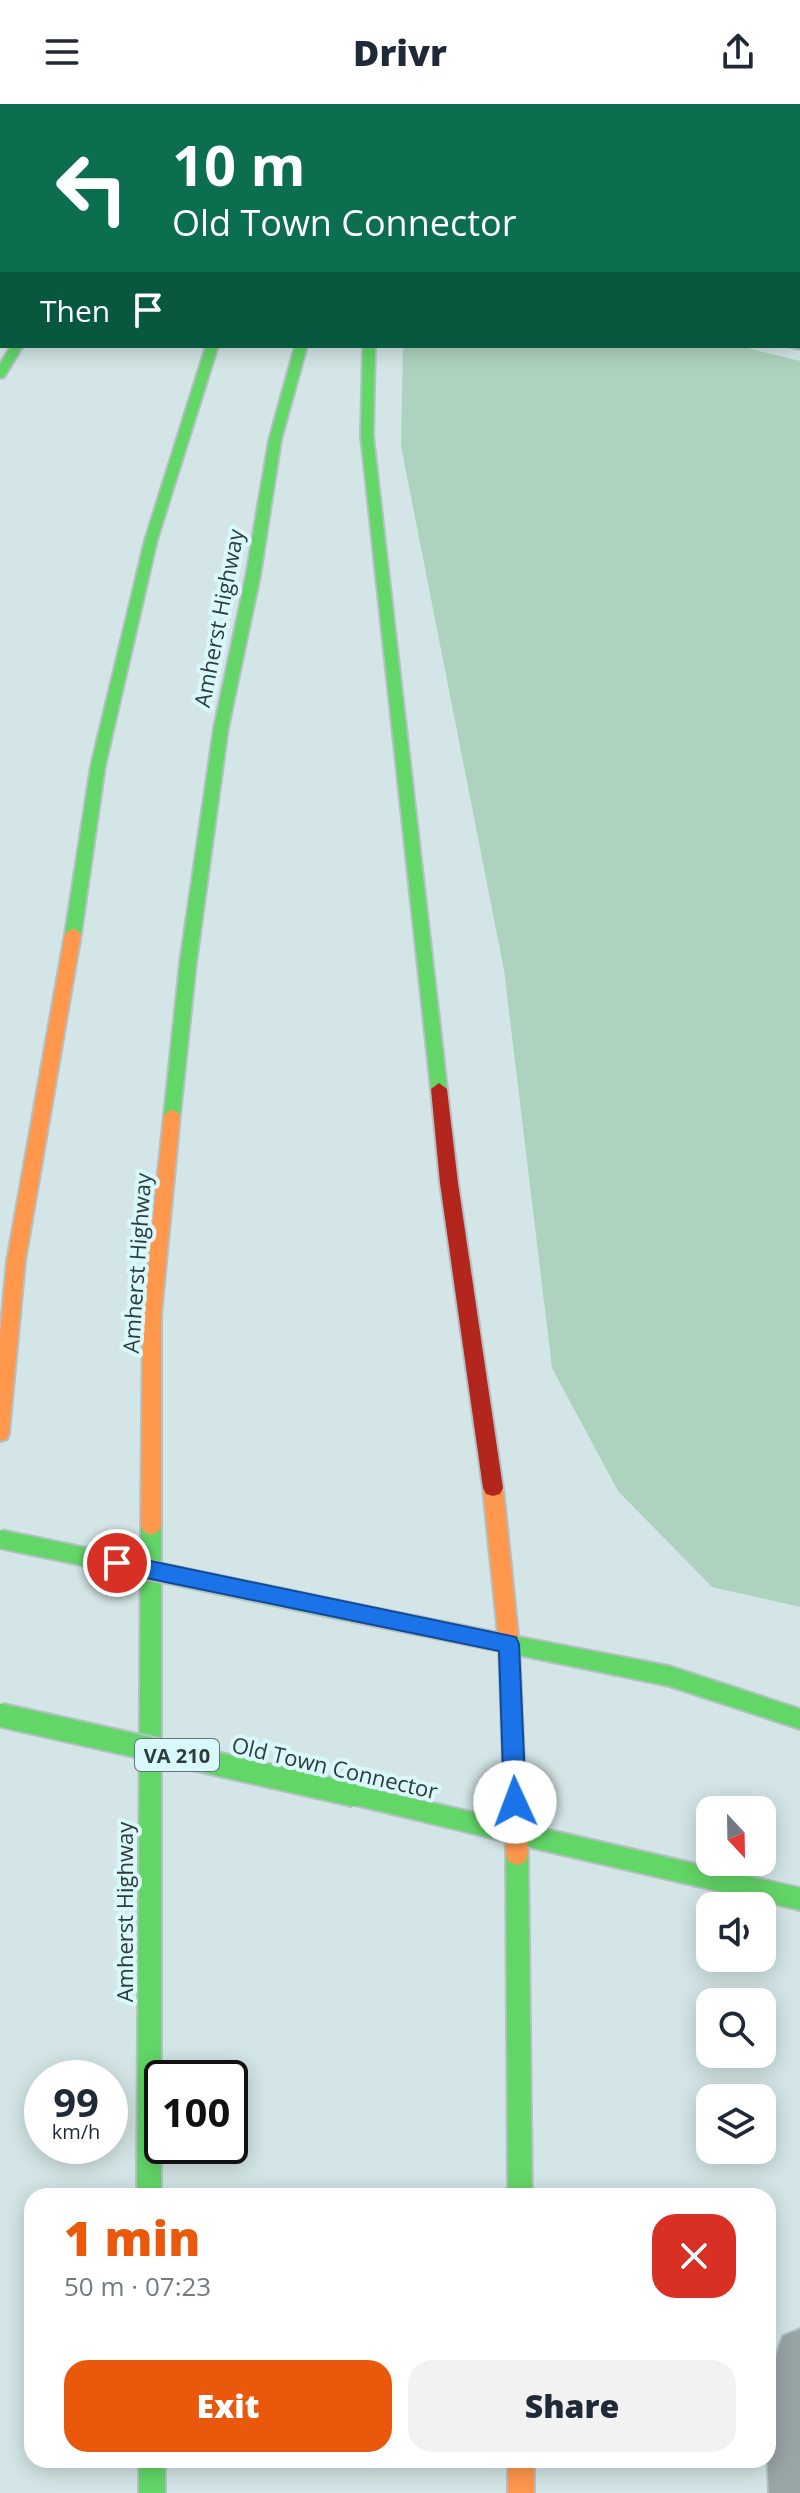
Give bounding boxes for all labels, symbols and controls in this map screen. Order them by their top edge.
text: Drivr [353,28,447,77]
icon: menu [40,30,84,74]
icon: share [716,30,760,74]
text: 10 m [172,126,306,202]
icon: left [40,136,144,240]
text: Old Town Connector [172,198,516,247]
icon: arrive [126,288,170,332]
text: Then [40,290,110,331]
street label: Amherst Highway [186,526,250,710]
street label: Amherst Highway [115,1171,157,1354]
pin [83,1529,151,1597]
icon: arrive [95,1541,139,1585]
street label: Old Town Connector [229,1729,441,1805]
road number: VA 210 [135,1739,219,1771]
position arrow [473,1760,557,1844]
north arrow [696,1796,776,1876]
map controls [696,1796,776,2164]
street label: Amherst Highway [109,1821,139,2002]
button: sound [696,1892,776,1972]
button: search [696,1988,776,2068]
speed limit sign: 100 [144,2060,248,2164]
text: 99 [53,2074,99,2129]
button: layers [696,2084,776,2164]
text: km/h [52,2118,100,2145]
text: 1 min [64,2205,200,2270]
button: close [652,2214,736,2298]
text: 50 m · 07:23 [64,2268,211,2304]
button: Exit [64,2360,392,2452]
button: Share [408,2360,736,2452]

